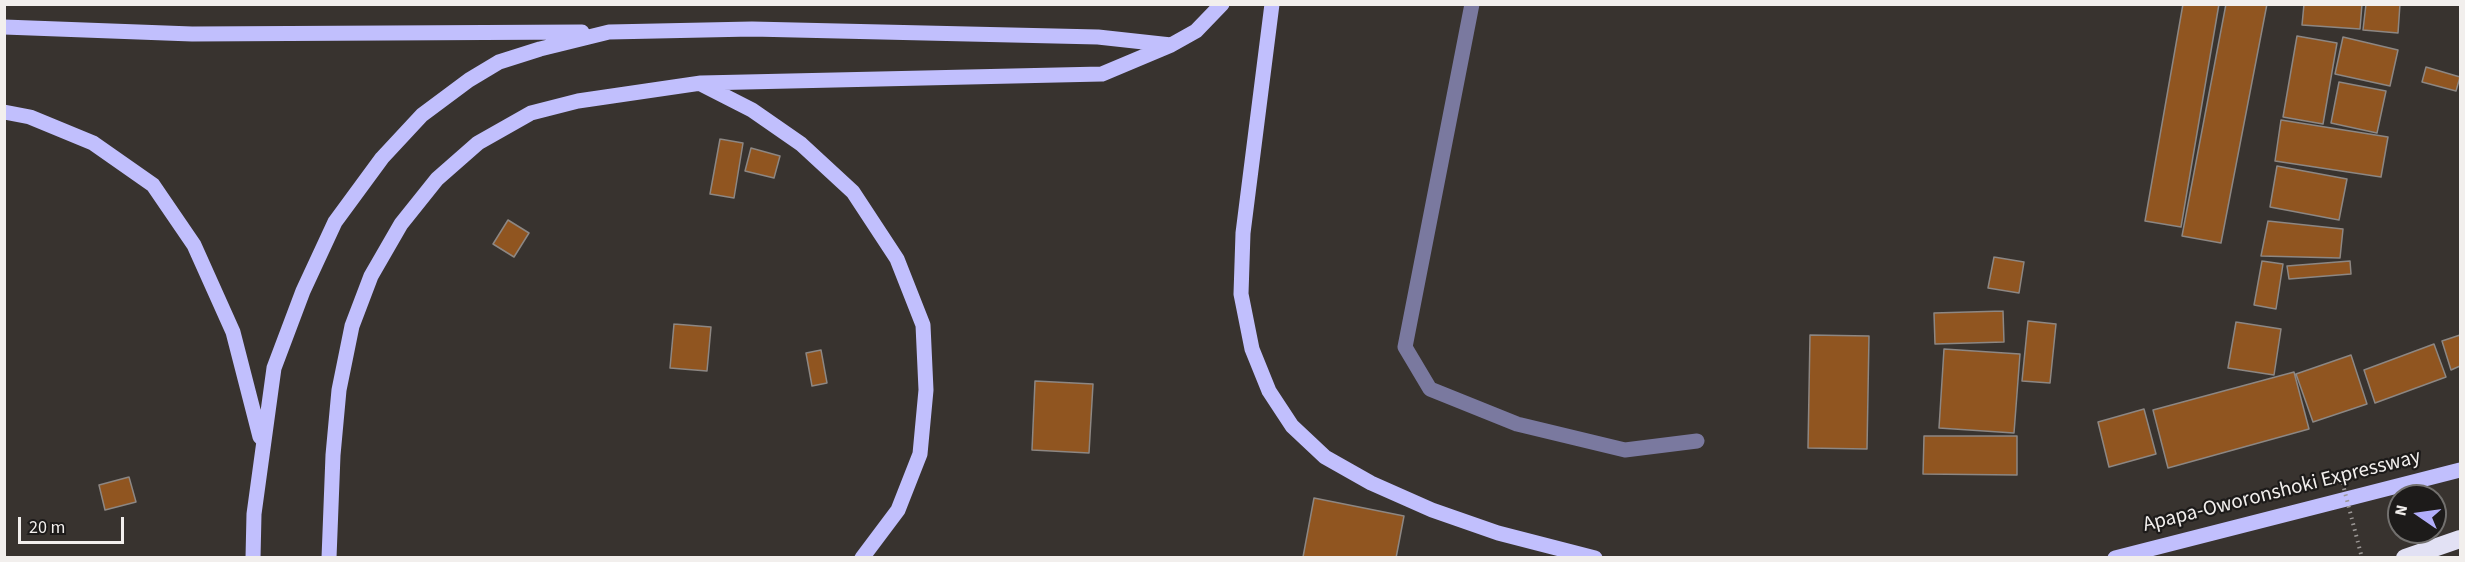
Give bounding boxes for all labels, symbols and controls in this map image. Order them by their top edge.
street label: Apapa-Oworonshoki Expressway [2141,445,2423,539]
north arrow [2387,484,2447,544]
text: N [2389,503,2413,518]
scale bar [21,505,128,543]
text: 20 m [29,515,65,540]

